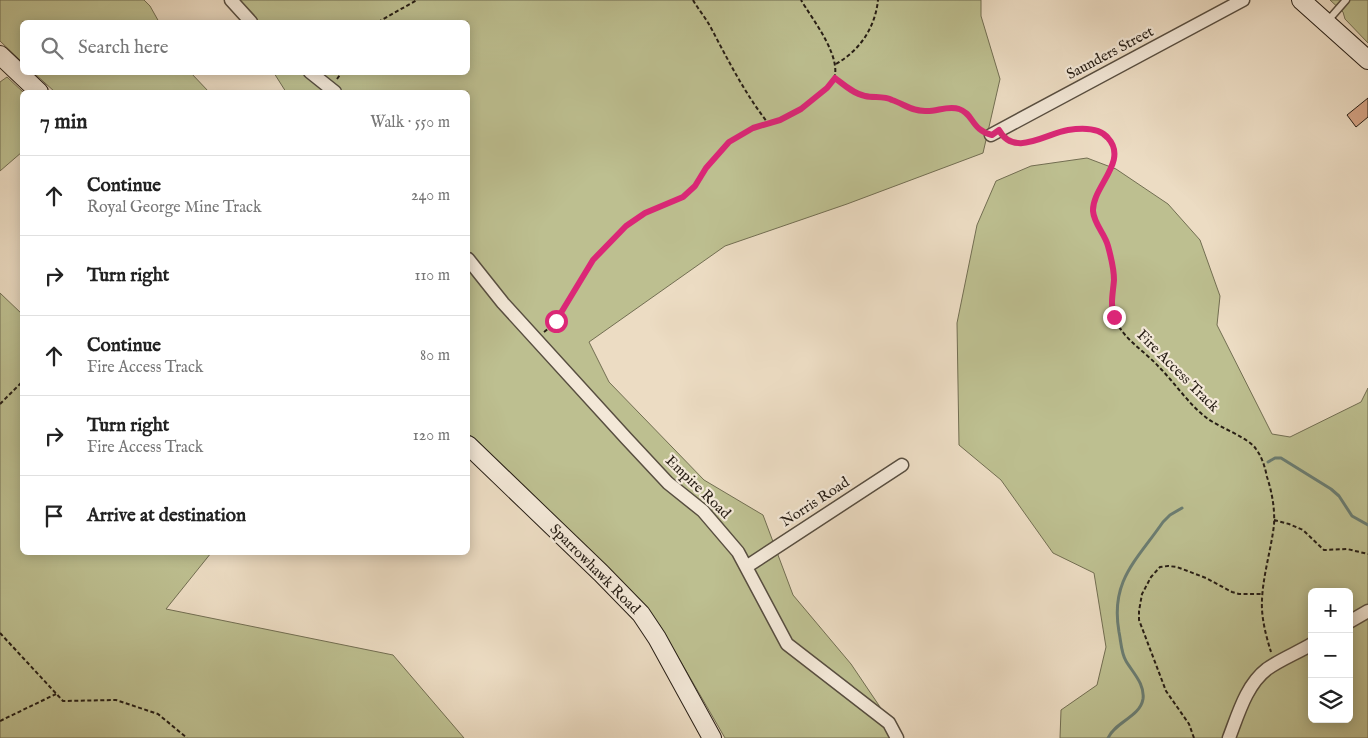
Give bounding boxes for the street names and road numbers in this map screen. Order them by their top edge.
street label: Saunders Street [1063,22,1157,84]
street label: Fire Access Track [1133,326,1224,417]
street label: Empire Road [661,451,735,524]
street label: Norris Road [777,472,854,531]
street label: Sparrowhawk Road [546,520,645,619]

